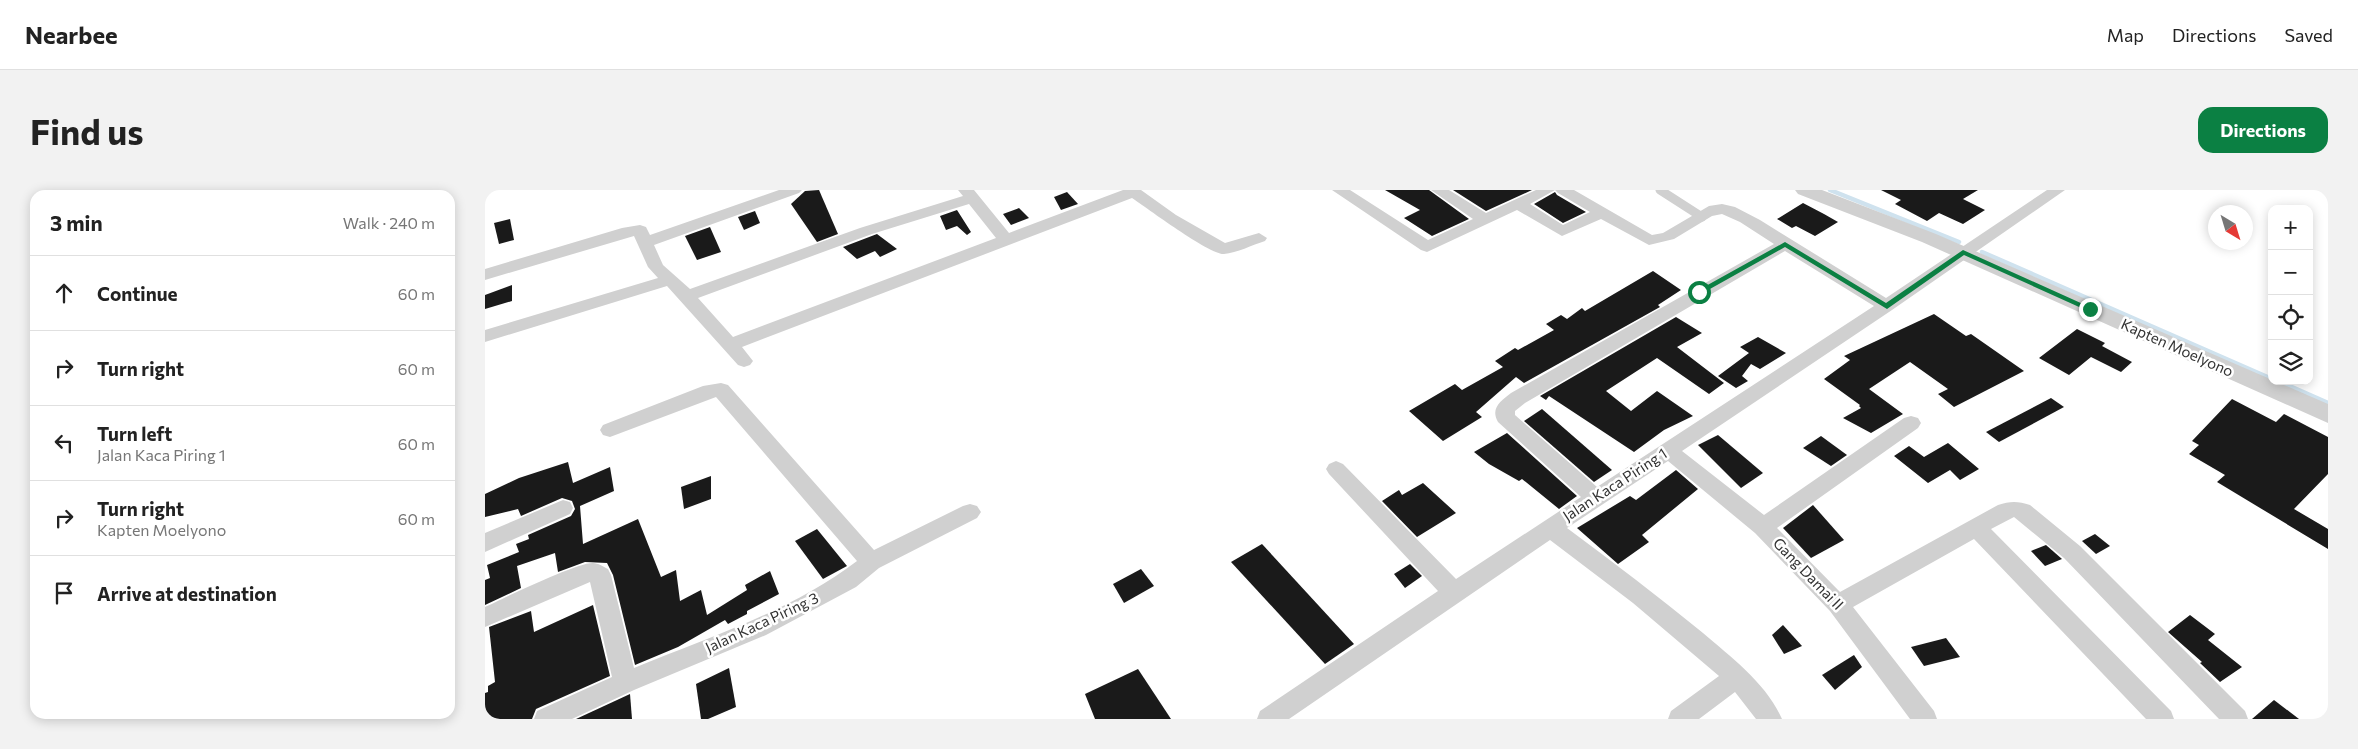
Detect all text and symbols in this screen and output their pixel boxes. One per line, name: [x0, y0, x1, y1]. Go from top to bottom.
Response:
text: Nearbee: [25, 20, 118, 49]
text: Map: [2107, 24, 2144, 46]
text: Directions: [2172, 24, 2256, 46]
text: Saved: [2284, 24, 2333, 46]
button: Directions: [2198, 107, 2328, 153]
text: Find us: [30, 109, 144, 152]
north arrow: [2208, 205, 2253, 250]
map controls: [2268, 205, 2313, 385]
button: +: [2268, 205, 2313, 250]
text: 3 min: [50, 210, 103, 235]
text: Walk · 240 m: [343, 213, 435, 232]
button: −: [2268, 250, 2313, 295]
icon: ahead: [50, 279, 78, 307]
route start: [1688, 281, 1711, 304]
text: Continue: [97, 282, 177, 305]
text: 60 m: [398, 284, 435, 303]
button: locate: [2268, 295, 2313, 340]
route end: [2079, 298, 2102, 321]
street label: Kapten Moelyono: [2118, 314, 2236, 380]
button: layers: [2268, 340, 2313, 385]
icon: right: [50, 354, 78, 382]
text: Turn right: [97, 357, 184, 380]
text: 60 m: [398, 359, 435, 378]
text: Turn left: [97, 422, 172, 445]
icon: left: [50, 429, 78, 457]
text: 60 m: [398, 434, 435, 453]
street label: Jalan Kaca Piring 1: [1559, 444, 1670, 525]
text: Jalan Kaca Piring 1: [97, 445, 226, 464]
text: Turn right: [97, 497, 184, 520]
icon: right: [50, 504, 78, 532]
text: 60 m: [398, 509, 435, 528]
text: Kapten Moelyono: [97, 520, 226, 539]
street label: Gang Damai II: [1770, 533, 1848, 613]
icon: arrive: [50, 579, 78, 607]
text: Arrive at destination: [97, 582, 277, 605]
street label: Jalan Kaca Piring 3: [702, 588, 821, 656]

